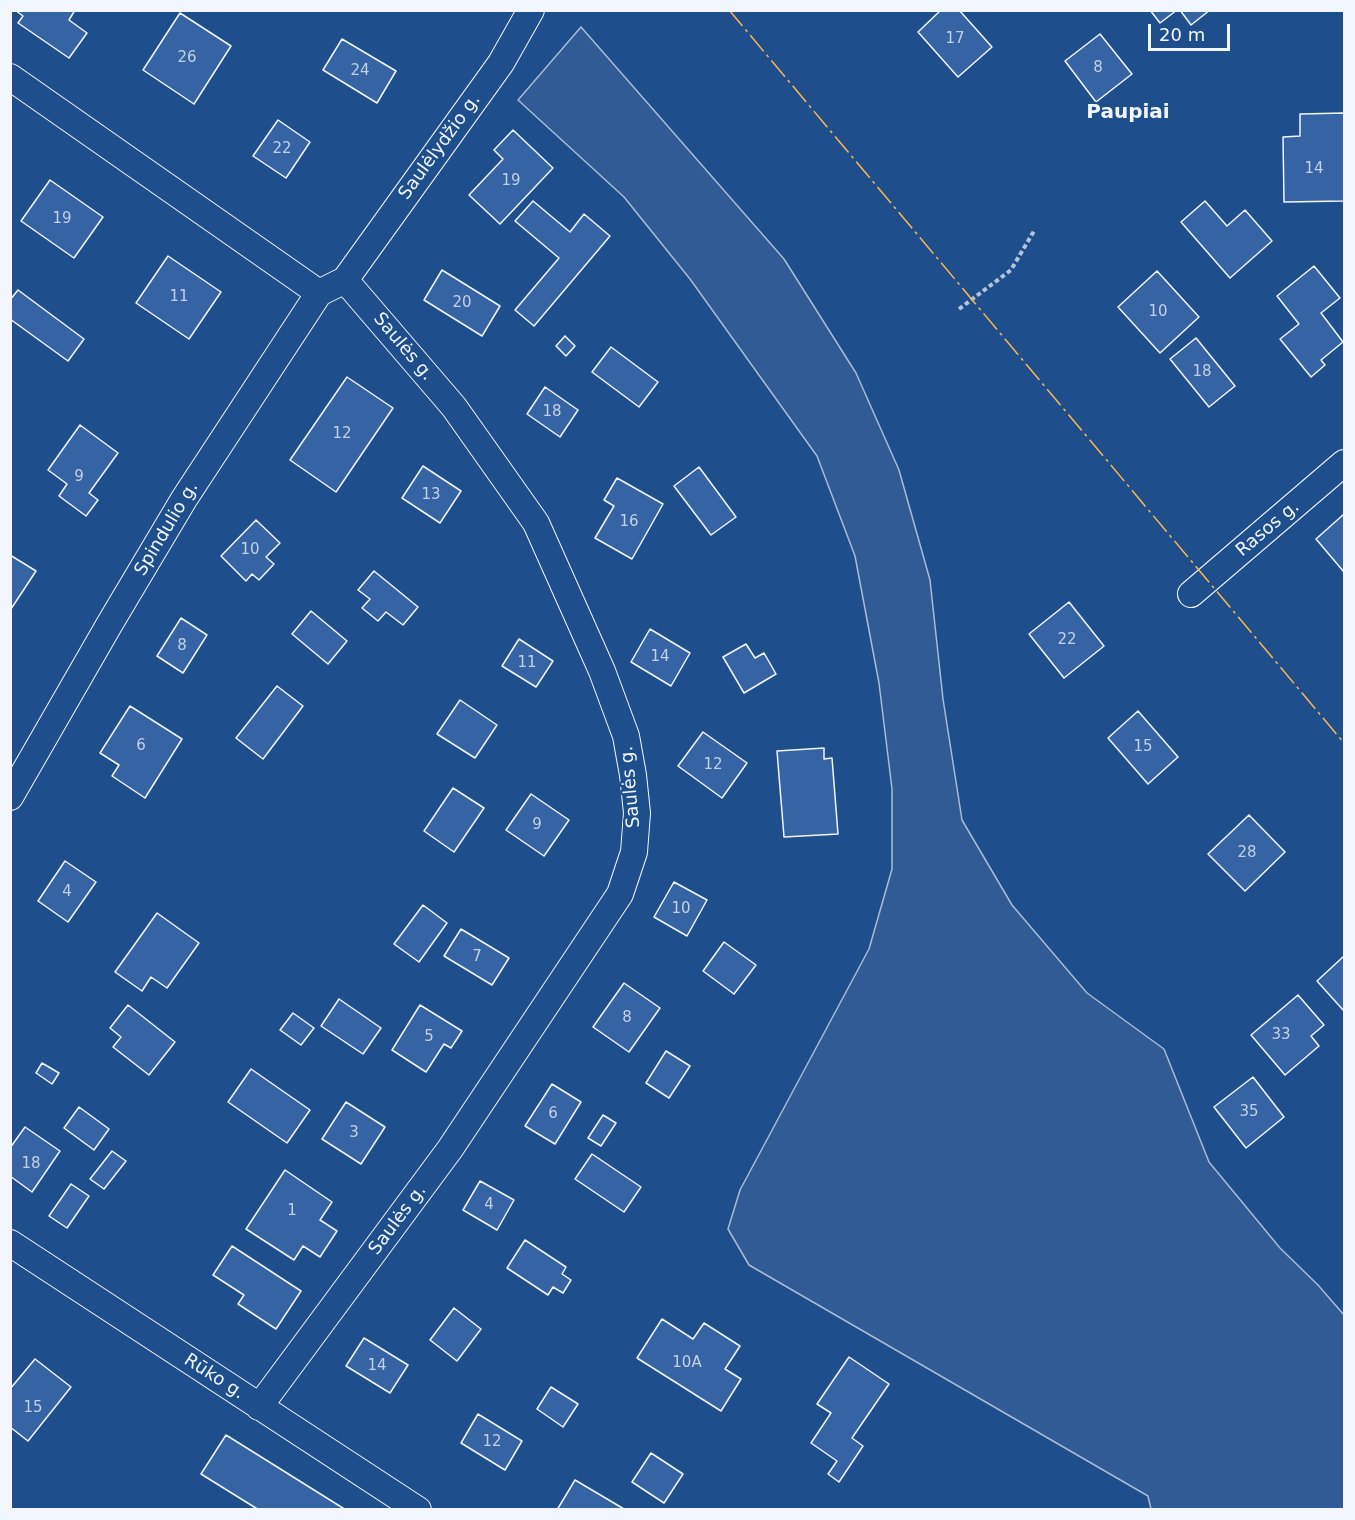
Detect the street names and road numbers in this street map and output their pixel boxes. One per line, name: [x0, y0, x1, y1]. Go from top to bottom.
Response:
street label: Saulėlydžio g.: [394, 90, 486, 204]
street label: Saulės g.: [368, 309, 438, 385]
street label: Spindulio g.: [130, 478, 204, 580]
street label: Rasos g.: [1232, 496, 1304, 562]
street label: Saulės g.: [617, 745, 645, 829]
street label: Saulės g.: [365, 1181, 431, 1259]
street label: Rūko g.: [180, 1350, 248, 1404]

